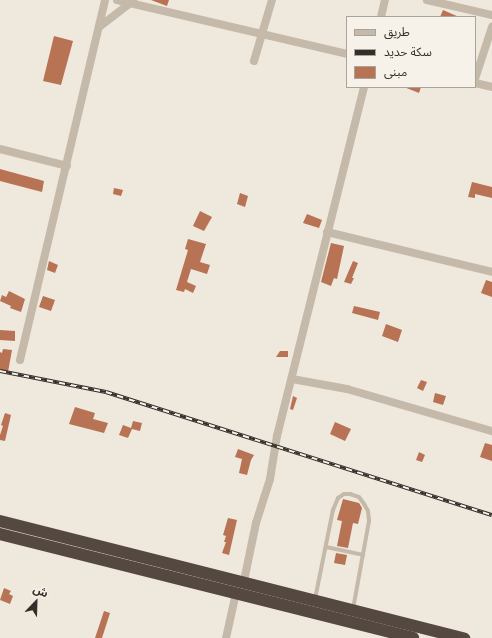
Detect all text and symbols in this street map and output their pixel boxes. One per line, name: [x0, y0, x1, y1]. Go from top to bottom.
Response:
legend: [346, 16, 476, 88]
text: طريق: [384, 24, 410, 40]
text: سكة حديد: [384, 44, 432, 60]
text: مبنى: [384, 64, 407, 80]
north arrow: [16, 582, 56, 622]
text: ش: [31, 582, 50, 600]

